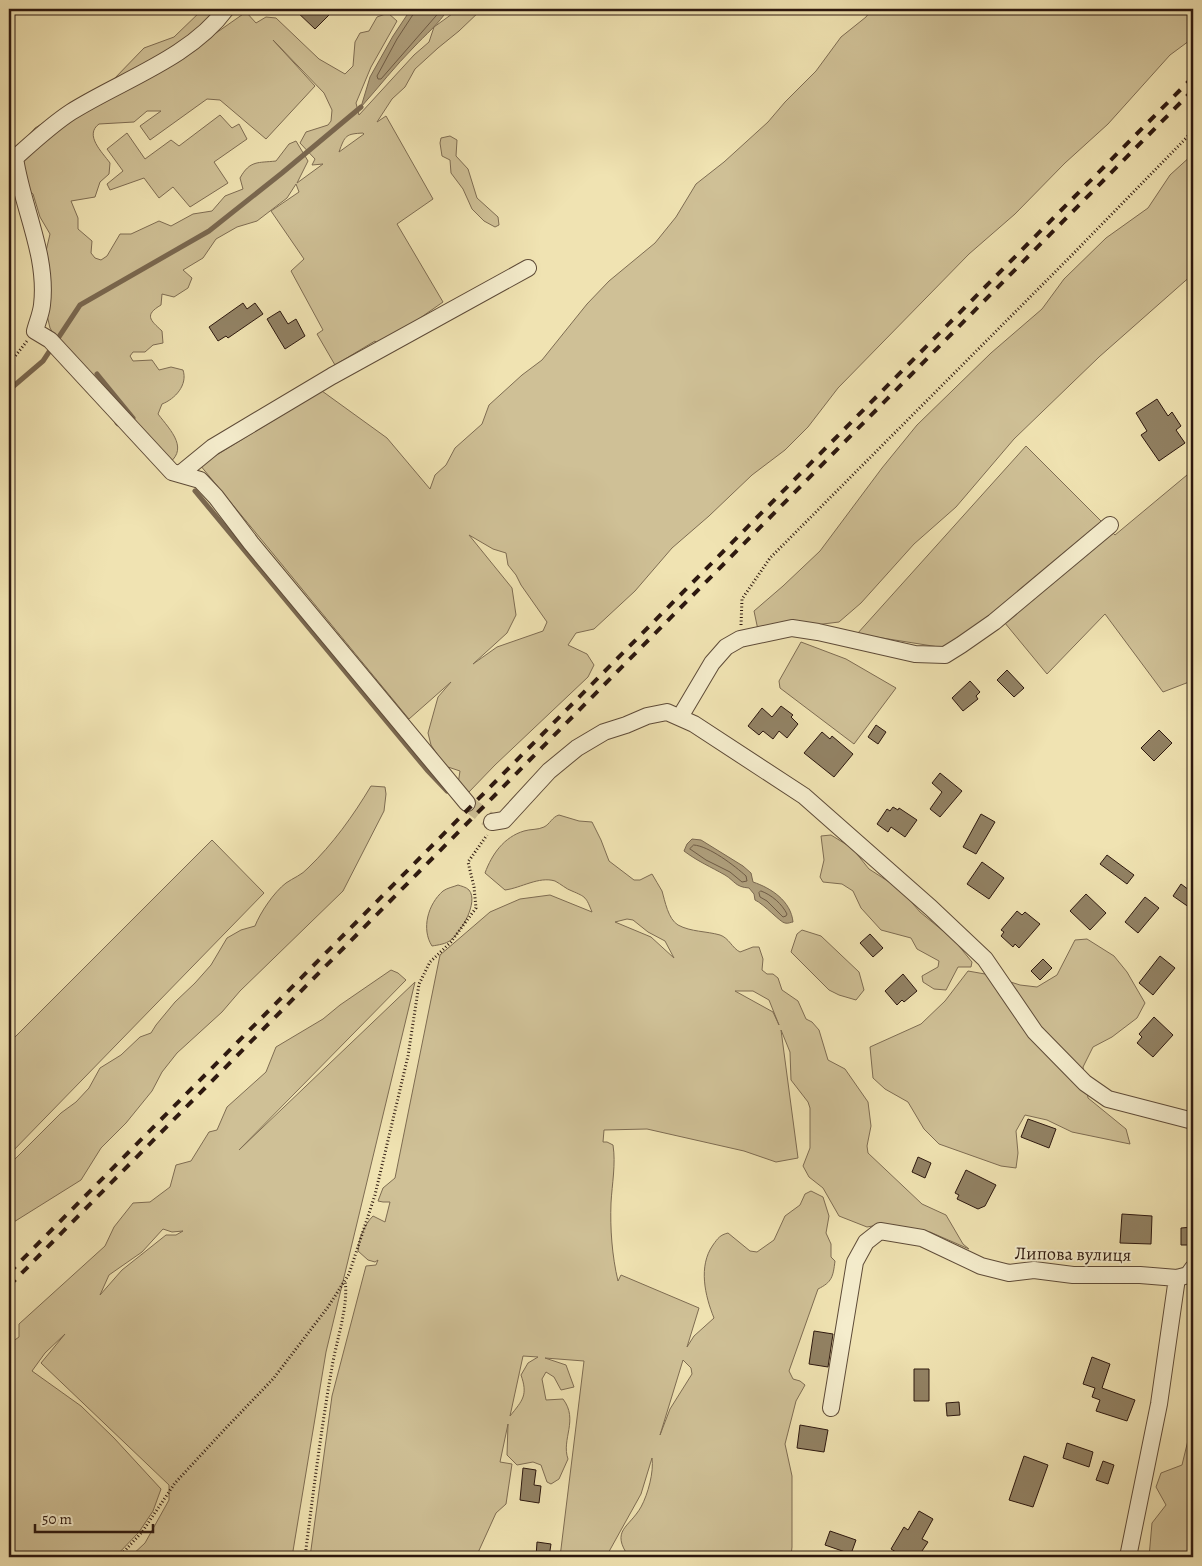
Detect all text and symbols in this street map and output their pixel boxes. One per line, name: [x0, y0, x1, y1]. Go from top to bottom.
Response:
street label: Липова вулиця: [1014, 1241, 1132, 1267]
scale bar: [35, 1501, 152, 1533]
text: 50 m: [42, 1509, 72, 1529]

